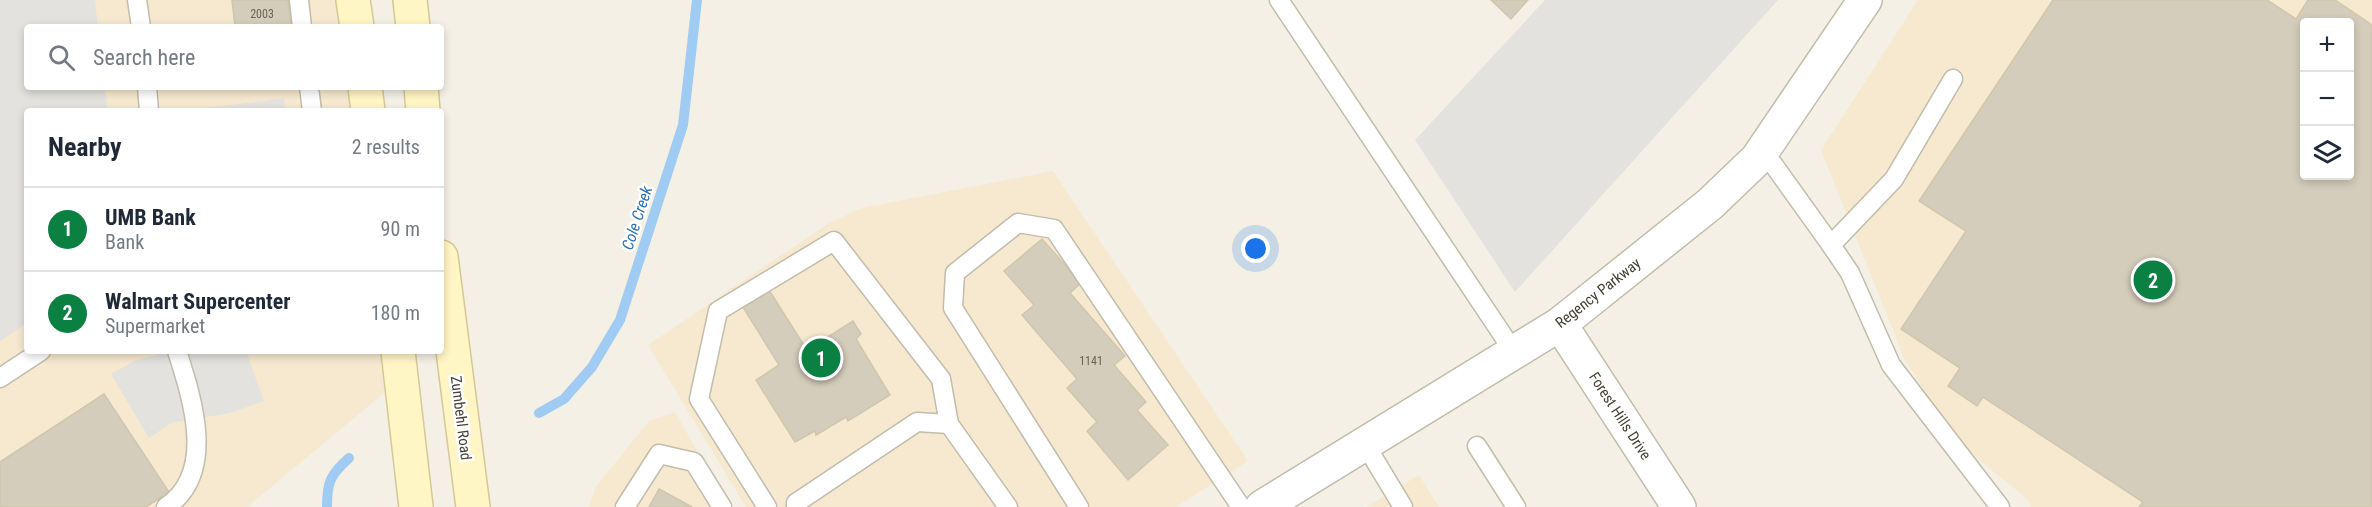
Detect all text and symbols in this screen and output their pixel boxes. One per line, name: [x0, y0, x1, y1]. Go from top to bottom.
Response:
house number: 2003: [250, 7, 274, 21]
map controls: [2300, 18, 2354, 180]
button: +: [2300, 18, 2354, 72]
search box: [24, 24, 444, 90]
icon: search: [45, 41, 78, 74]
text: Search here: [93, 45, 195, 70]
button: −: [2300, 72, 2354, 126]
button: layers: [2300, 126, 2354, 180]
text: Nearby: [48, 132, 122, 162]
text: 2 results: [352, 135, 420, 159]
water label: Cole Creek: [618, 183, 657, 252]
text: UMB Bank: [105, 205, 196, 230]
text: 1: [62, 217, 73, 241]
text: 90 m: [381, 217, 420, 241]
text: Bank: [105, 230, 144, 254]
your location: [1241, 234, 1270, 263]
street label: Regency Parkway: [1552, 254, 1644, 332]
pin: 2: [2134, 258, 2172, 302]
text: Walmart Supercenter: [105, 289, 291, 314]
text: 2: [62, 301, 73, 325]
text: 180 m: [371, 301, 420, 325]
text: Supermarket: [105, 314, 205, 338]
pin: 1: [802, 336, 840, 380]
house number: 1141: [1079, 354, 1103, 368]
street label: Forest Hills Drive: [1585, 369, 1655, 463]
street label: Zumbehl Road: [447, 375, 475, 461]

